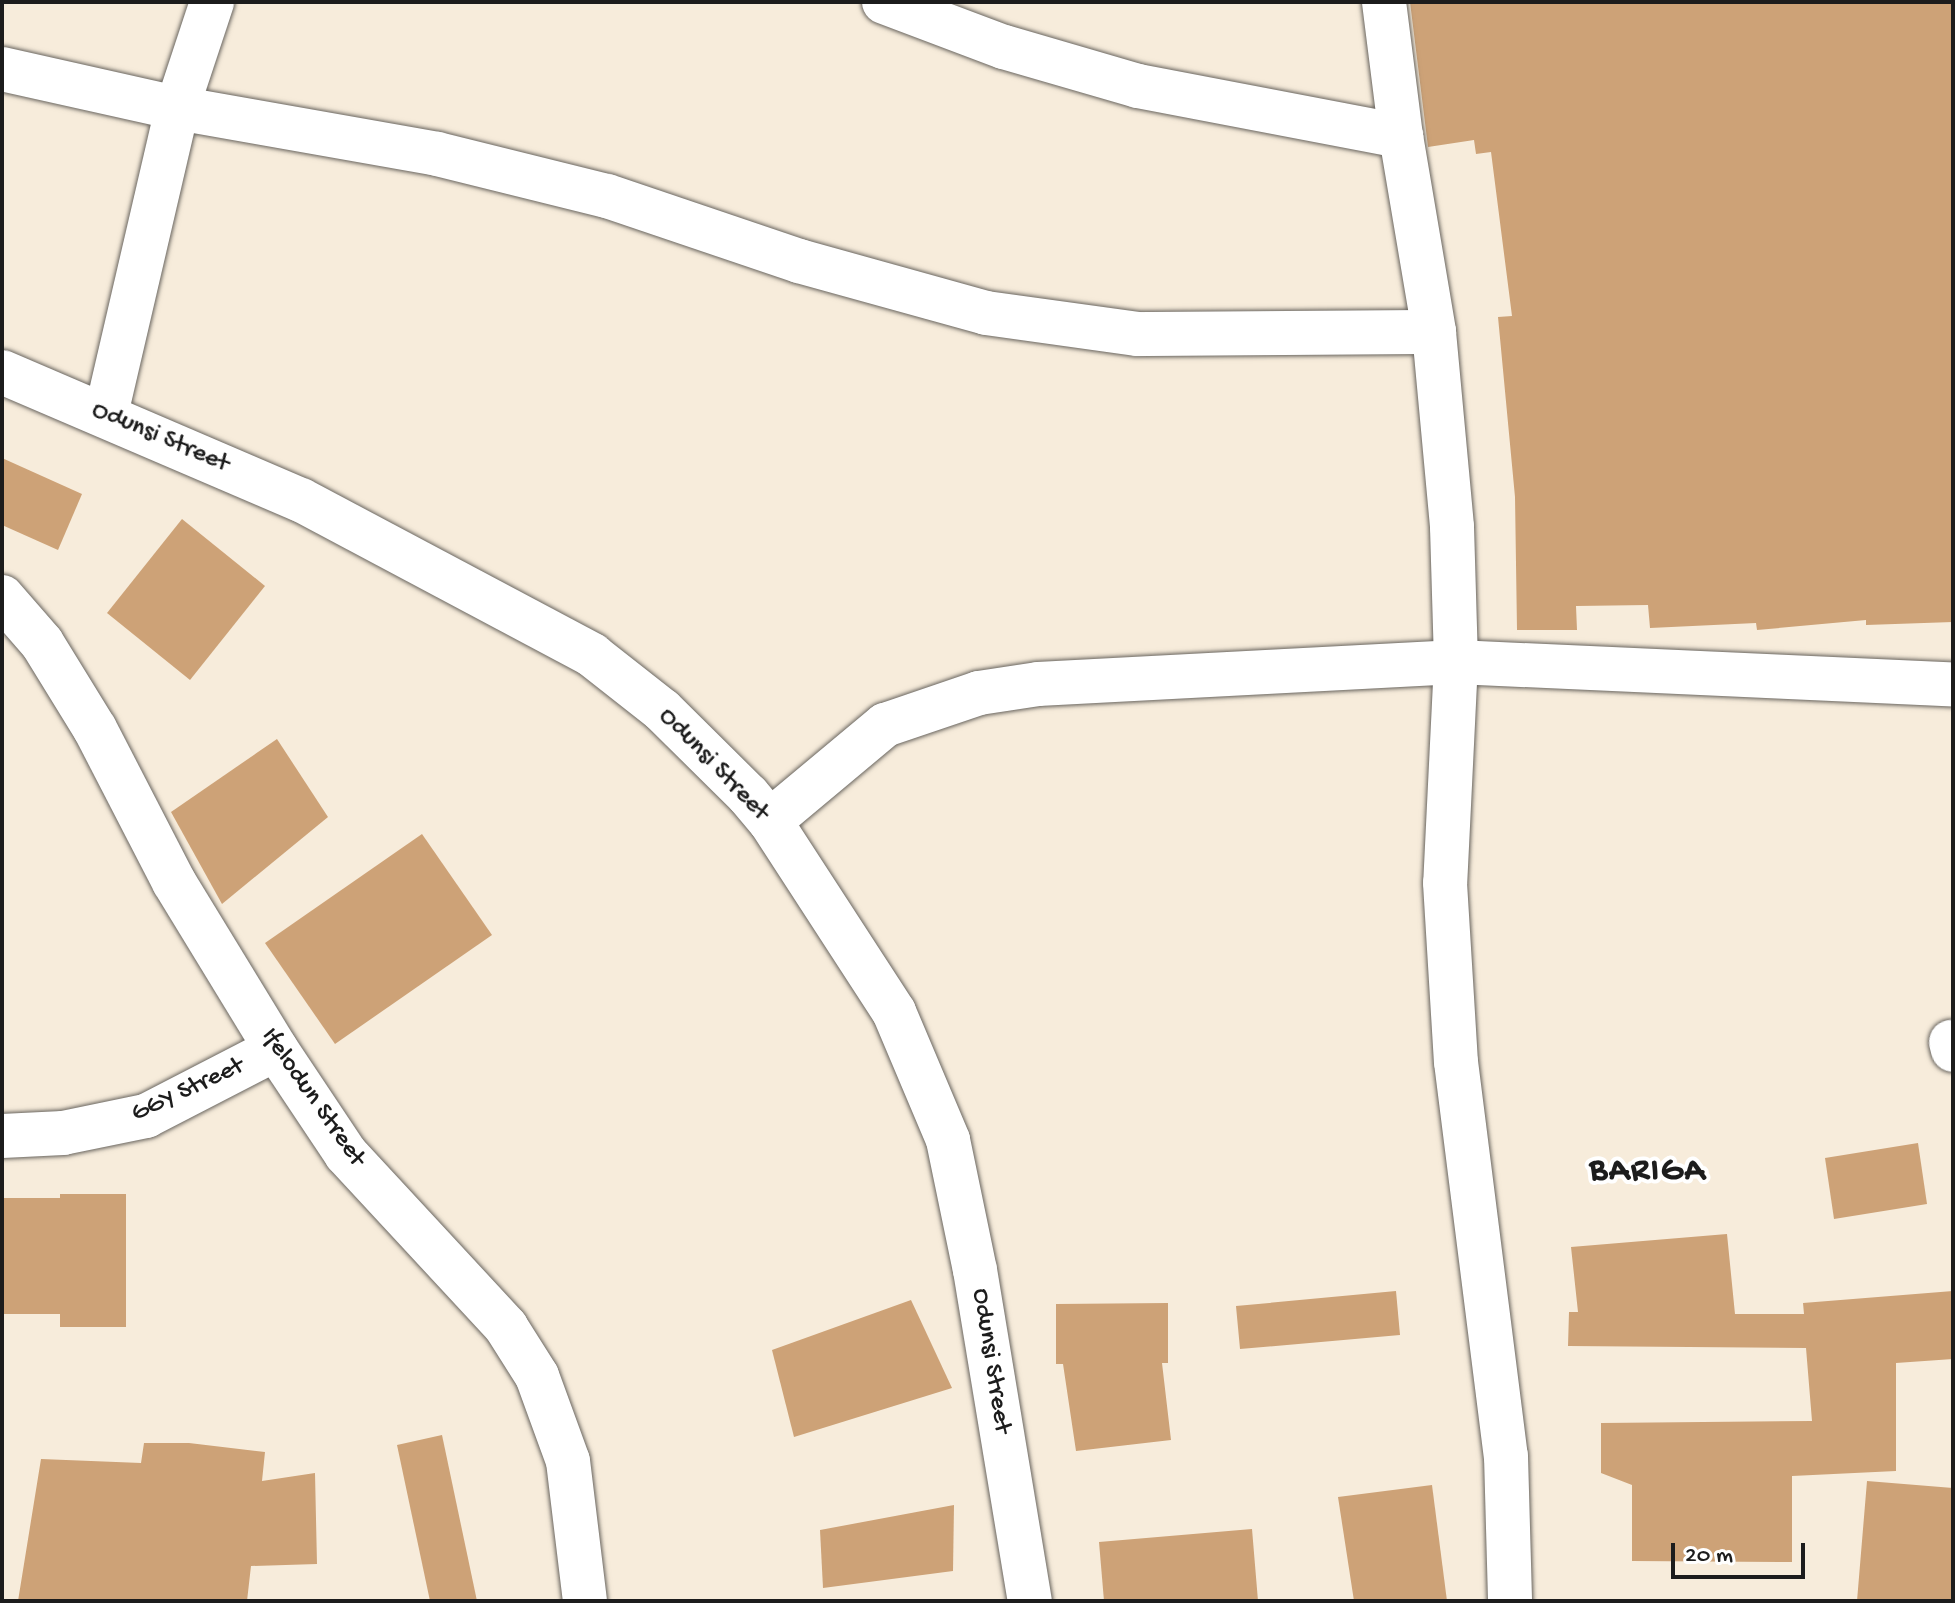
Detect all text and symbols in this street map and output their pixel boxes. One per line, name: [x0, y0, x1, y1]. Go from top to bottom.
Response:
street label: Odunsi Street: [87, 395, 233, 481]
street label: Odunsi Street: [651, 702, 775, 828]
street label: Ifelodun Street: [253, 1023, 371, 1173]
street label: GGY Street: [127, 1051, 249, 1131]
district label: BARIGA: [1590, 1153, 1706, 1193]
street label: Odunsi Street: [963, 1286, 1017, 1436]
scale bar: [1675, 1527, 1809, 1577]
text: 20 m: [1685, 1542, 1733, 1571]

